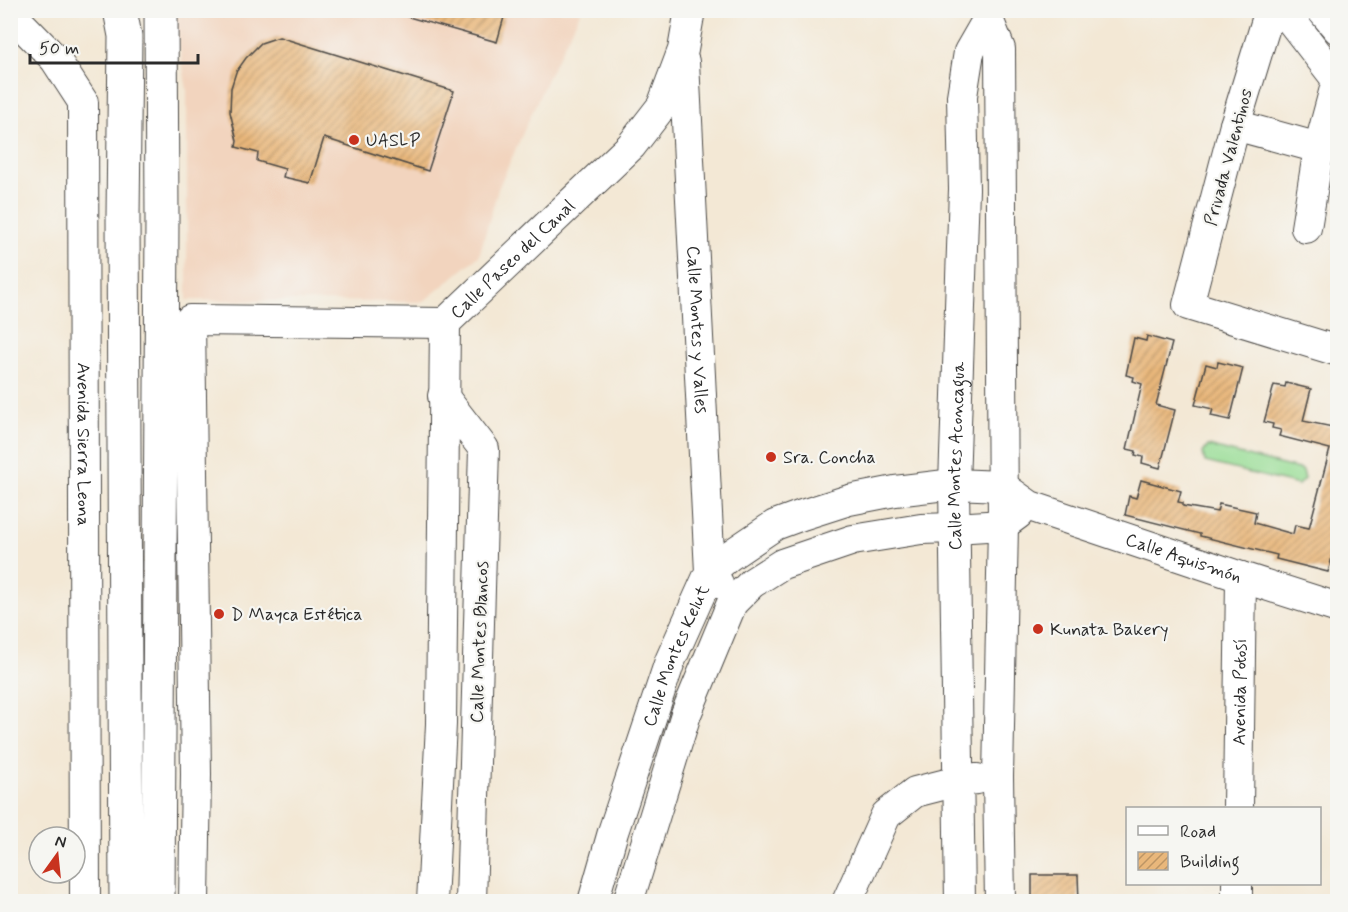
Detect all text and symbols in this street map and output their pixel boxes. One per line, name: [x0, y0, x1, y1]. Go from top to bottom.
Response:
scale bar: [30, 27, 198, 65]
text: 50 m: [39, 37, 79, 61]
street label: Privada Valentinos: [1199, 86, 1259, 228]
place label: UASLP: [366, 129, 420, 153]
marker: UASLP: [347, 133, 361, 147]
street label: Calle Paseo del Canal: [446, 195, 580, 325]
street label: Calle Montes y Valles: [680, 245, 713, 414]
street label: Calle Montes Aconcagua: [943, 361, 973, 551]
street label: Avenida Sierra Leona: [71, 363, 95, 526]
place label: Sra. Concha: [783, 446, 876, 470]
marker: Sra. Concha: [764, 450, 778, 464]
street label: Calle Aquismón: [1122, 528, 1245, 589]
street label: Calle Montes Blancos: [465, 561, 495, 723]
street label: Calle Montes Kelut: [638, 581, 716, 730]
place label: D Mayca Estética: [231, 603, 362, 627]
marker: D Mayca Estética: [212, 607, 226, 621]
place label: Kunata Bakery: [1050, 618, 1169, 642]
marker: Kunata Bakery: [1031, 622, 1045, 636]
street label: Avenida Potosí: [1228, 638, 1253, 746]
legend: [1126, 807, 1321, 885]
text: Road: [1180, 820, 1216, 844]
north arrow: [27, 825, 87, 885]
text: N: [53, 830, 68, 853]
text: Building: [1180, 850, 1240, 876]

